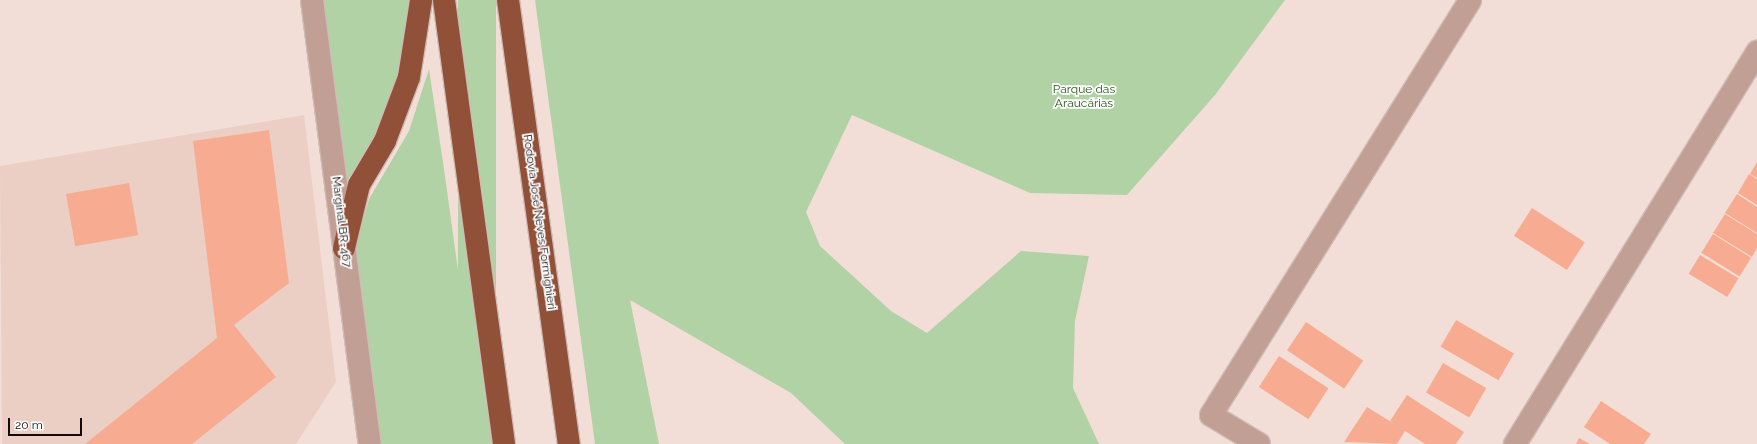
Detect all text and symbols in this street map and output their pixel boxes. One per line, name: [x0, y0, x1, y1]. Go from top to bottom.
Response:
park label: Parque das Araucárias: [1053, 83, 1115, 111]
street label: Rodovia José Neves Formighieri: [520, 133, 558, 311]
street label: Marginal BR-467: [328, 175, 354, 269]
scale bar: [10, 410, 84, 436]
text: 20 m: [15, 418, 43, 432]

